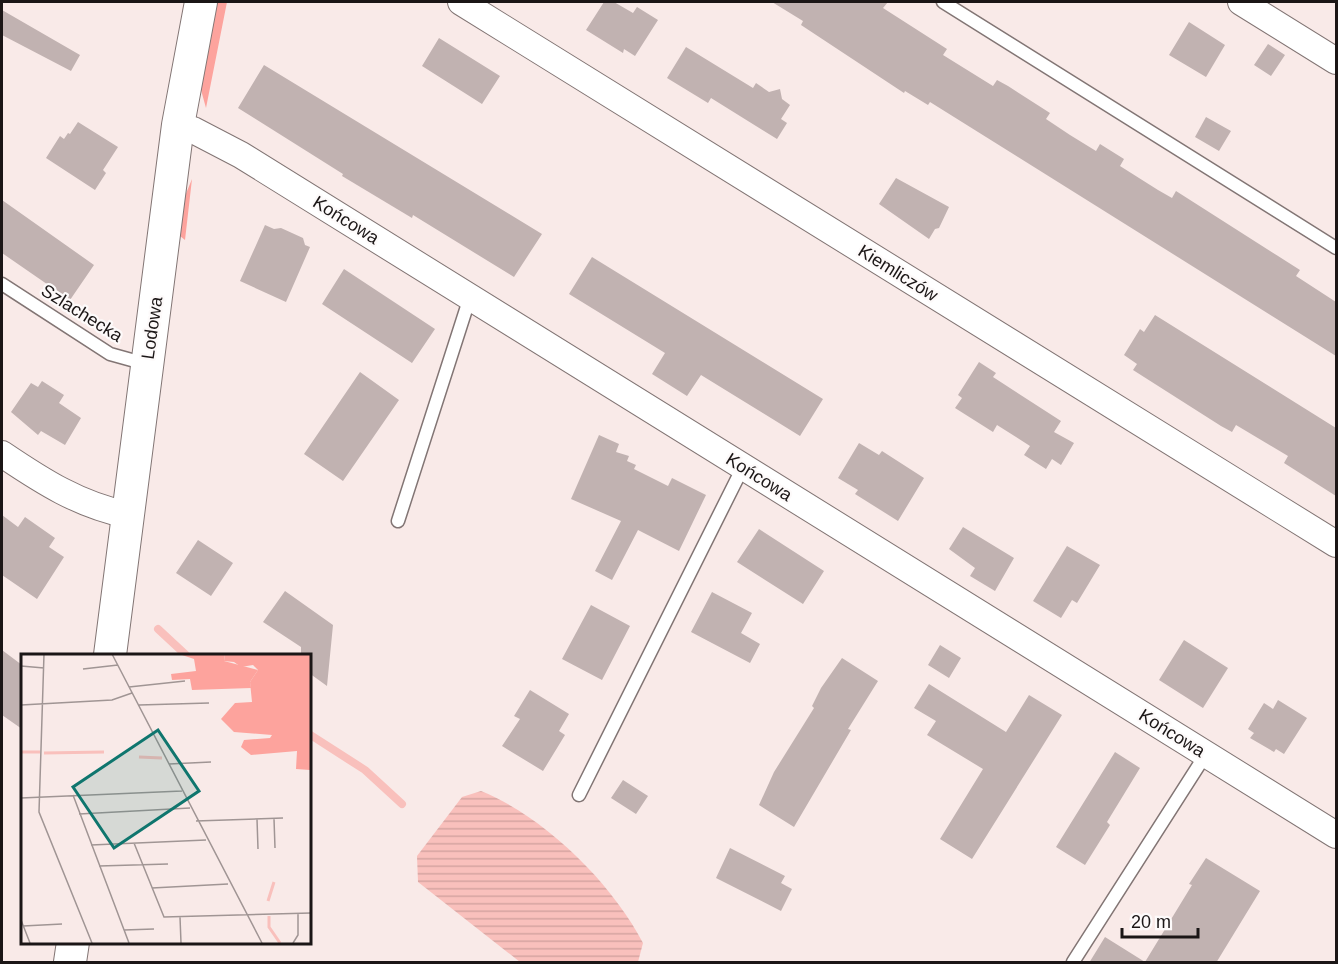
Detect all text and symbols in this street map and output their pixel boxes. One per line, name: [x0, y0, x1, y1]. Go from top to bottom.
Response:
street label: Końcowa: [309, 192, 384, 249]
street label: Kiemliczów: [855, 241, 942, 306]
street label: Szlachecka: [38, 280, 127, 346]
street label: Lodowa: [138, 294, 166, 361]
street label: Końcowa: [722, 449, 797, 506]
inset map: [21, 654, 310, 943]
street label: Końcowa: [1135, 705, 1210, 762]
scale bar: [1122, 901, 1198, 939]
text: 20 m: [1131, 912, 1171, 932]

